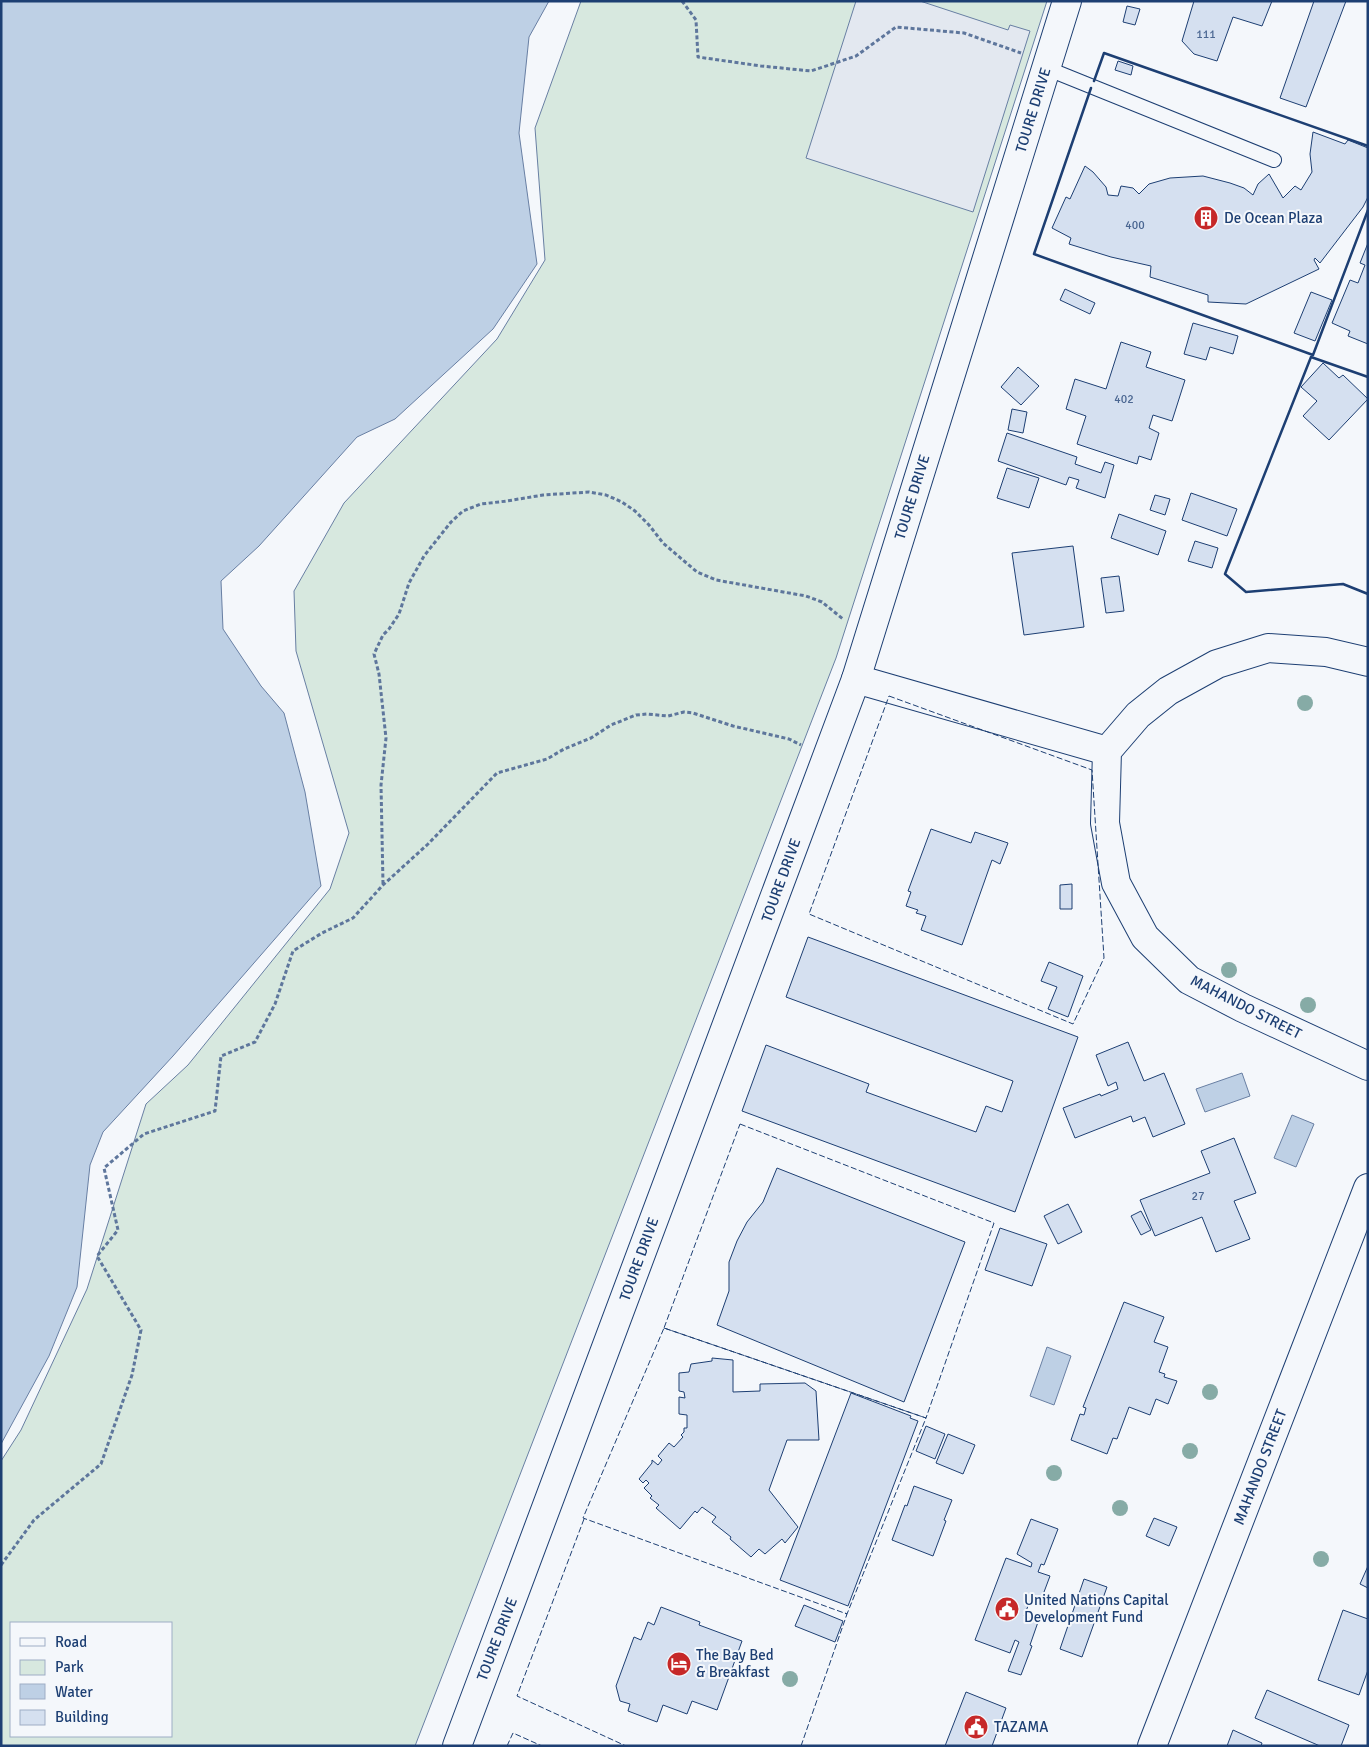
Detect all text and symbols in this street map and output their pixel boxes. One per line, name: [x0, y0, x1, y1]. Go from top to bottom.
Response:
house number: 111: [1196, 27, 1216, 42]
street label: TOURE DRIVE: [1012, 65, 1054, 155]
building icon: De Ocean Plaza: [1193, 205, 1219, 231]
place label: De Ocean Plaza: [1224, 209, 1323, 227]
house number: 400: [1125, 218, 1145, 233]
house number: 402: [1114, 392, 1134, 407]
street label: TOURE DRIVE: [891, 452, 933, 542]
street label: TOURE DRIVE: [758, 836, 804, 924]
street label: MAHANDO STREET: [1187, 971, 1305, 1043]
house number: 27: [1192, 1189, 1204, 1204]
street label: TOURE DRIVE: [616, 1215, 662, 1303]
street label: MAHANDO STREET: [1230, 1406, 1291, 1527]
place label: United Nations Capital Development Fund: [1024, 1591, 1169, 1626]
street label: TOURE DRIVE: [473, 1595, 521, 1683]
public building icon: United Nations Capital Development Fund: [994, 1596, 1020, 1622]
legend: [10, 1622, 172, 1737]
text: Road: [55, 1633, 87, 1651]
place label: The Bay Bed & Breakfast: [696, 1646, 774, 1681]
hotel icon: The Bay Bed & Breakfast: [666, 1651, 692, 1677]
text: Park: [55, 1658, 84, 1676]
text: Water: [55, 1683, 93, 1701]
text: Building: [55, 1708, 109, 1726]
public building icon: TAZAMA: [963, 1714, 989, 1740]
place label: TAZAMA: [994, 1718, 1049, 1736]

